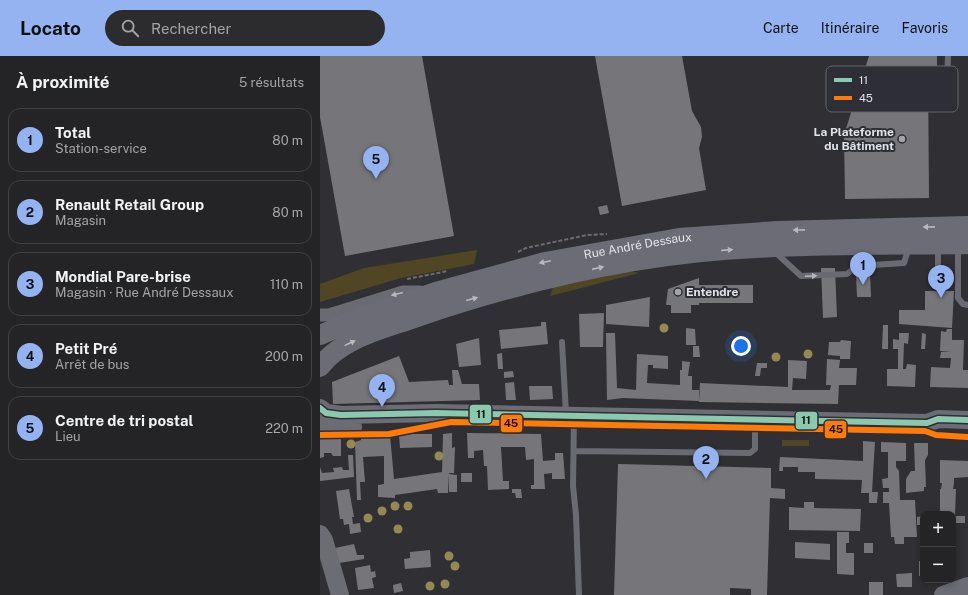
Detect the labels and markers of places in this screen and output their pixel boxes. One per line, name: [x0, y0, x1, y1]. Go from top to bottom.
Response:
place label: La Plateforme du Bâtiment: [814, 125, 894, 153]
marker: La Plateforme du Bâtiment: [897, 134, 907, 144]
pin: 5: [363, 146, 389, 179]
pin: 1: [850, 252, 876, 285]
pin: 3: [928, 265, 954, 298]
place label: Entendre: [686, 285, 739, 299]
marker: Entendre: [673, 287, 683, 297]
pin: 4: [369, 374, 395, 407]
pin: 2: [693, 446, 719, 479]

